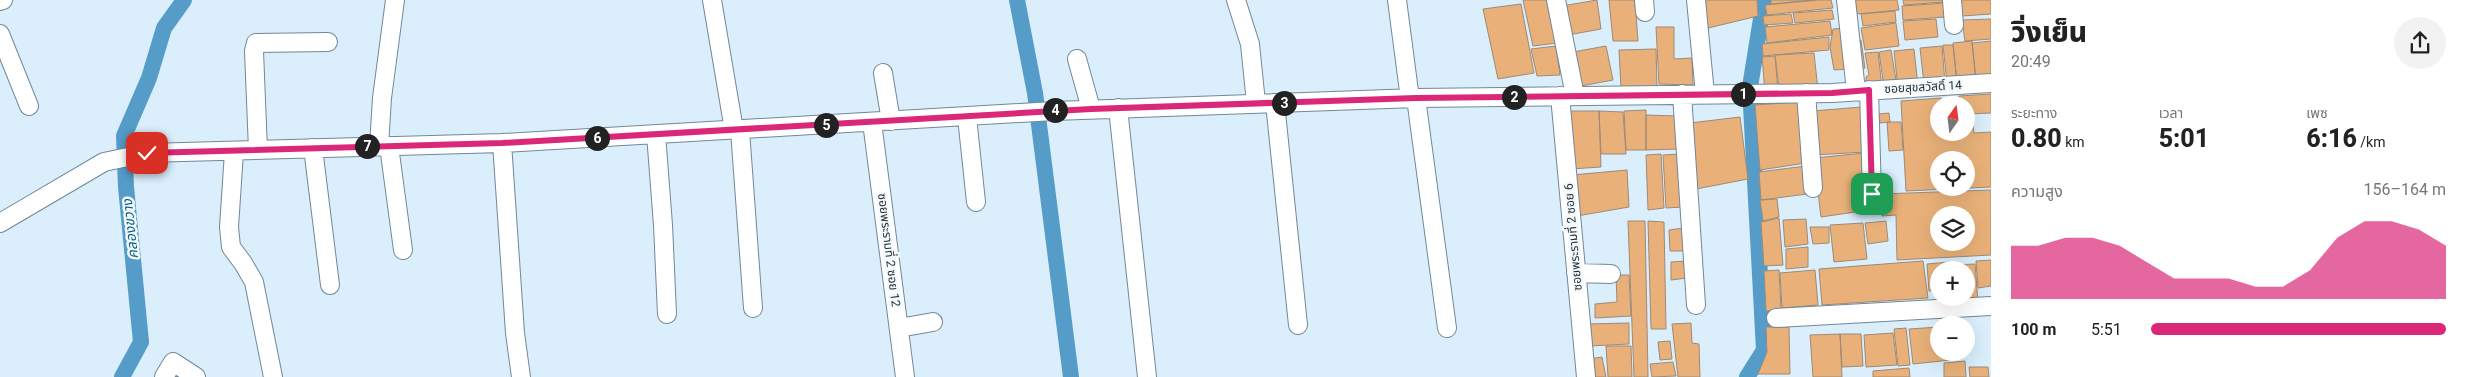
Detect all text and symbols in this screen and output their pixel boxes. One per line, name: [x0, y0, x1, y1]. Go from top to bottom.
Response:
text: วิ่งเย็น: [2011, 16, 2087, 49]
button: share: [2394, 17, 2446, 69]
text: 20:49: [2011, 52, 2051, 71]
street label: ซอยสุขสวัสดิ์ 14: [1884, 78, 1962, 96]
pin: 1: [1730, 82, 1756, 106]
pin: 2: [1502, 84, 1526, 110]
text: 1: [1739, 86, 1748, 102]
text: 2: [1510, 89, 1519, 105]
pin: 3: [1272, 90, 1296, 116]
text: 3: [1280, 95, 1289, 111]
north arrow: [1930, 96, 1975, 141]
map controls: [1930, 96, 1975, 361]
pin: 4: [1042, 98, 1068, 122]
text: 4: [1051, 102, 1060, 118]
text: ระยะทาง: [2011, 105, 2057, 121]
text: เวลา: [2159, 105, 2183, 121]
text: เพซ: [2306, 105, 2328, 121]
pin: 5: [814, 112, 838, 138]
text: 5: [822, 117, 831, 133]
text: 0.80: [2011, 124, 2062, 153]
text: 5:01: [2159, 124, 2209, 153]
text: 6:16: [2306, 124, 2357, 153]
pin: 6: [584, 126, 610, 150]
text: 6: [593, 130, 602, 146]
pin: [126, 132, 168, 174]
pin: 7: [354, 134, 380, 158]
text: km: [2062, 134, 2085, 150]
text: /km: [2357, 134, 2385, 150]
text: 7: [363, 138, 372, 154]
icon: check: [133, 139, 161, 167]
button: locate: [1930, 151, 1975, 196]
pin: [1851, 173, 1893, 215]
icon: arrive: [1858, 180, 1886, 208]
text: 156–164 m: [2364, 180, 2446, 199]
text: ความสูง: [2011, 182, 2063, 201]
street label: ซอยพระรามที่ 2 ซอย 6: [1559, 183, 1585, 291]
street label: ซอยพระรามที่ 2 ซอย 12: [875, 192, 905, 308]
water label: คลองขวาง: [119, 197, 141, 260]
button: layers: [1930, 206, 1975, 251]
button: +: [1930, 261, 1975, 306]
button: −: [1930, 316, 1975, 361]
text: 100 m: [2011, 320, 2056, 339]
text: 5:51: [2091, 320, 2122, 339]

